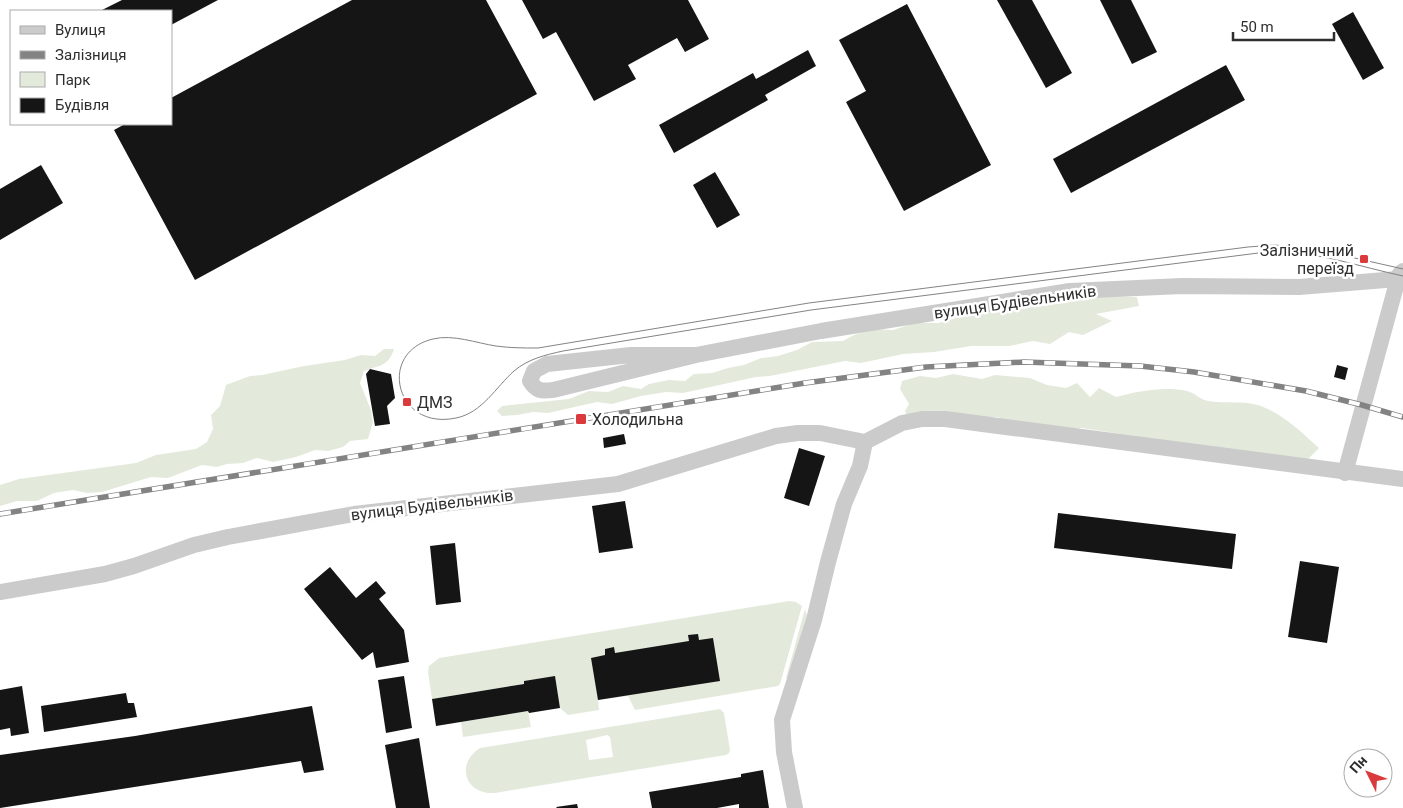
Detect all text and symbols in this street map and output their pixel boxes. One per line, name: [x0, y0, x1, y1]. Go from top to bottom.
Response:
legend: [10, 10, 172, 125]
scale bar: [1233, 10, 1334, 42]
text: 50 m: [1240, 18, 1274, 36]
text: Вулиця: [55, 21, 106, 39]
text: Залізниця: [55, 46, 127, 64]
text: Парк: [55, 71, 90, 89]
text: Будівля: [55, 96, 109, 114]
place label: Залізничний переїзд: [1260, 241, 1354, 278]
marker: Залізничний переїзд: [1358, 253, 1370, 265]
street label: вулиця Будівельників: [933, 281, 1097, 323]
place label: ДМЗ: [417, 393, 453, 412]
marker: ДМЗ: [401, 396, 413, 408]
place label: Холодильна: [592, 410, 683, 429]
marker: Холодильна: [574, 412, 588, 426]
street label: вулиця Будівельників: [350, 486, 514, 524]
north arrow: [1343, 748, 1393, 798]
text: Пн: [1346, 752, 1370, 776]

